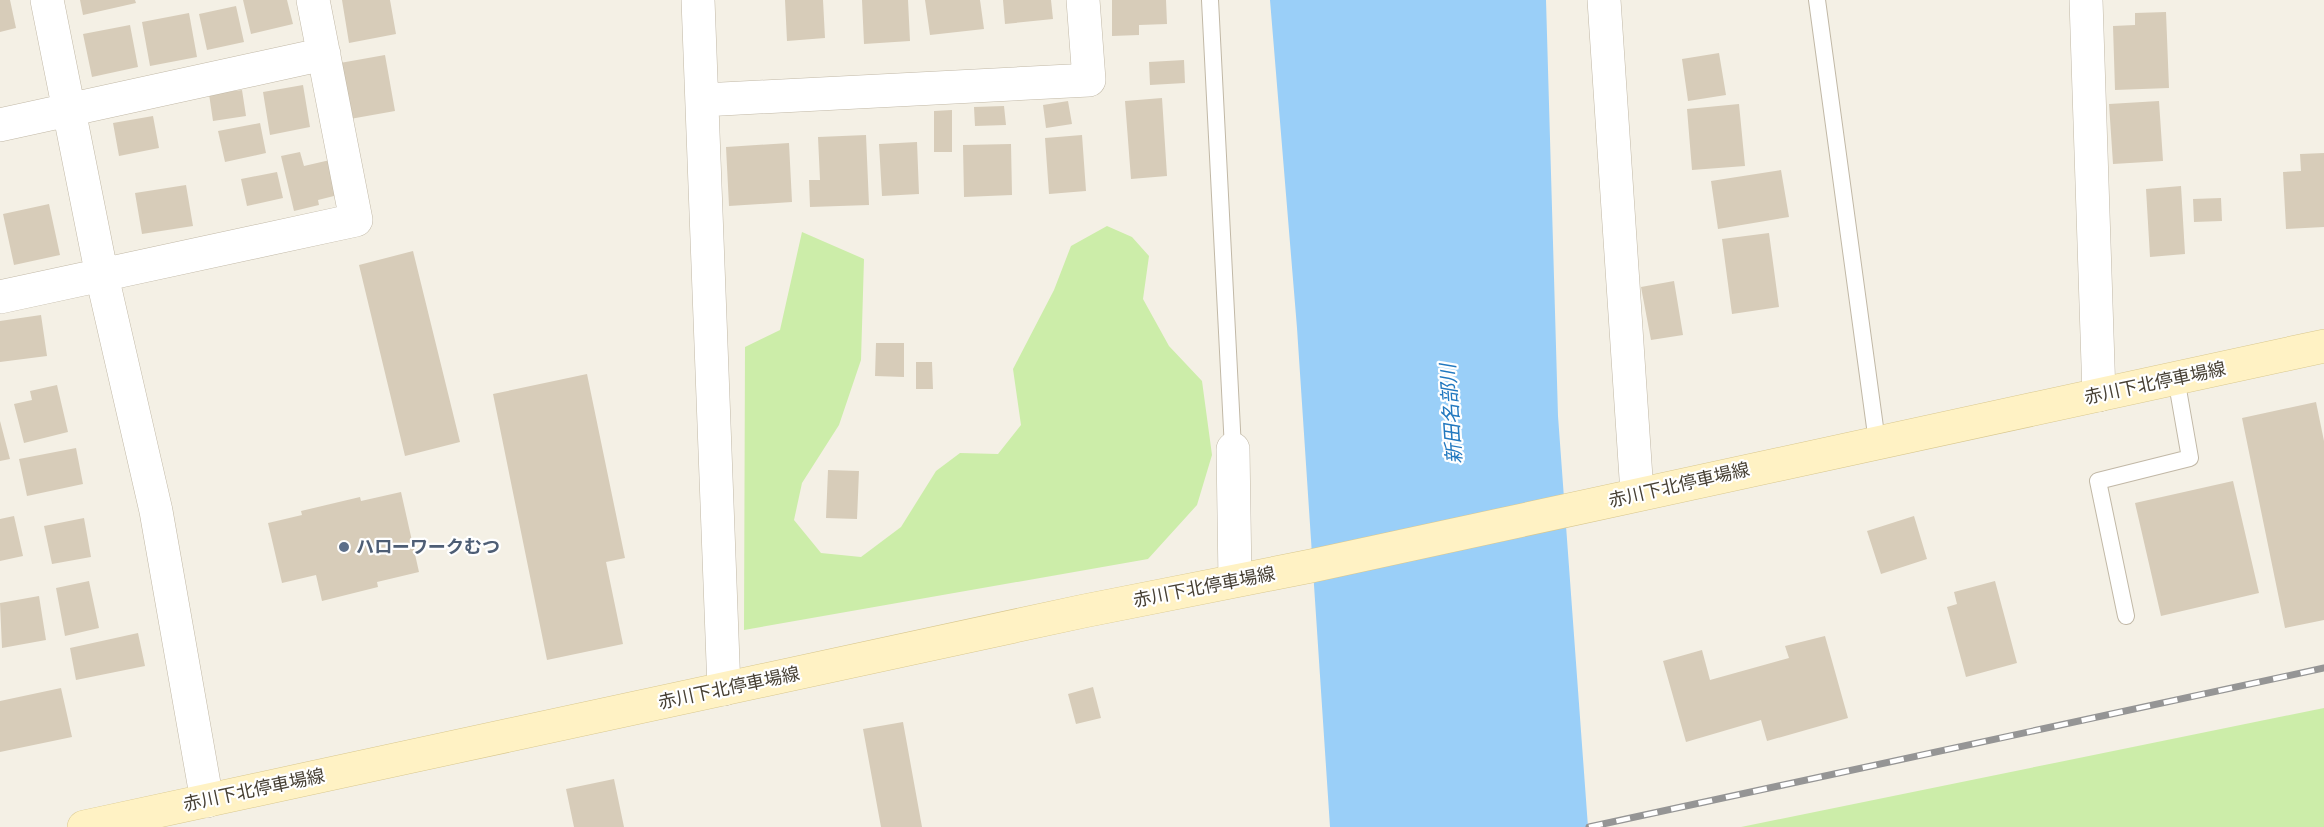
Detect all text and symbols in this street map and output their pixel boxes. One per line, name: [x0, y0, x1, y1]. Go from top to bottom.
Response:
street label: 赤川下北停車場線: [2082, 357, 2228, 408]
water label: 新田名部川: [1435, 361, 1466, 465]
street label: 赤川下北停車場線: [1606, 458, 1751, 511]
place label: ハローワークむつ: [356, 536, 500, 557]
marker: ハローワークむつ: [337, 540, 351, 554]
street label: 赤川下北停車場線: [1131, 562, 1277, 611]
street label: 赤川下北停車場線: [656, 662, 802, 713]
street label: 赤川下北停車場線: [181, 764, 327, 815]

